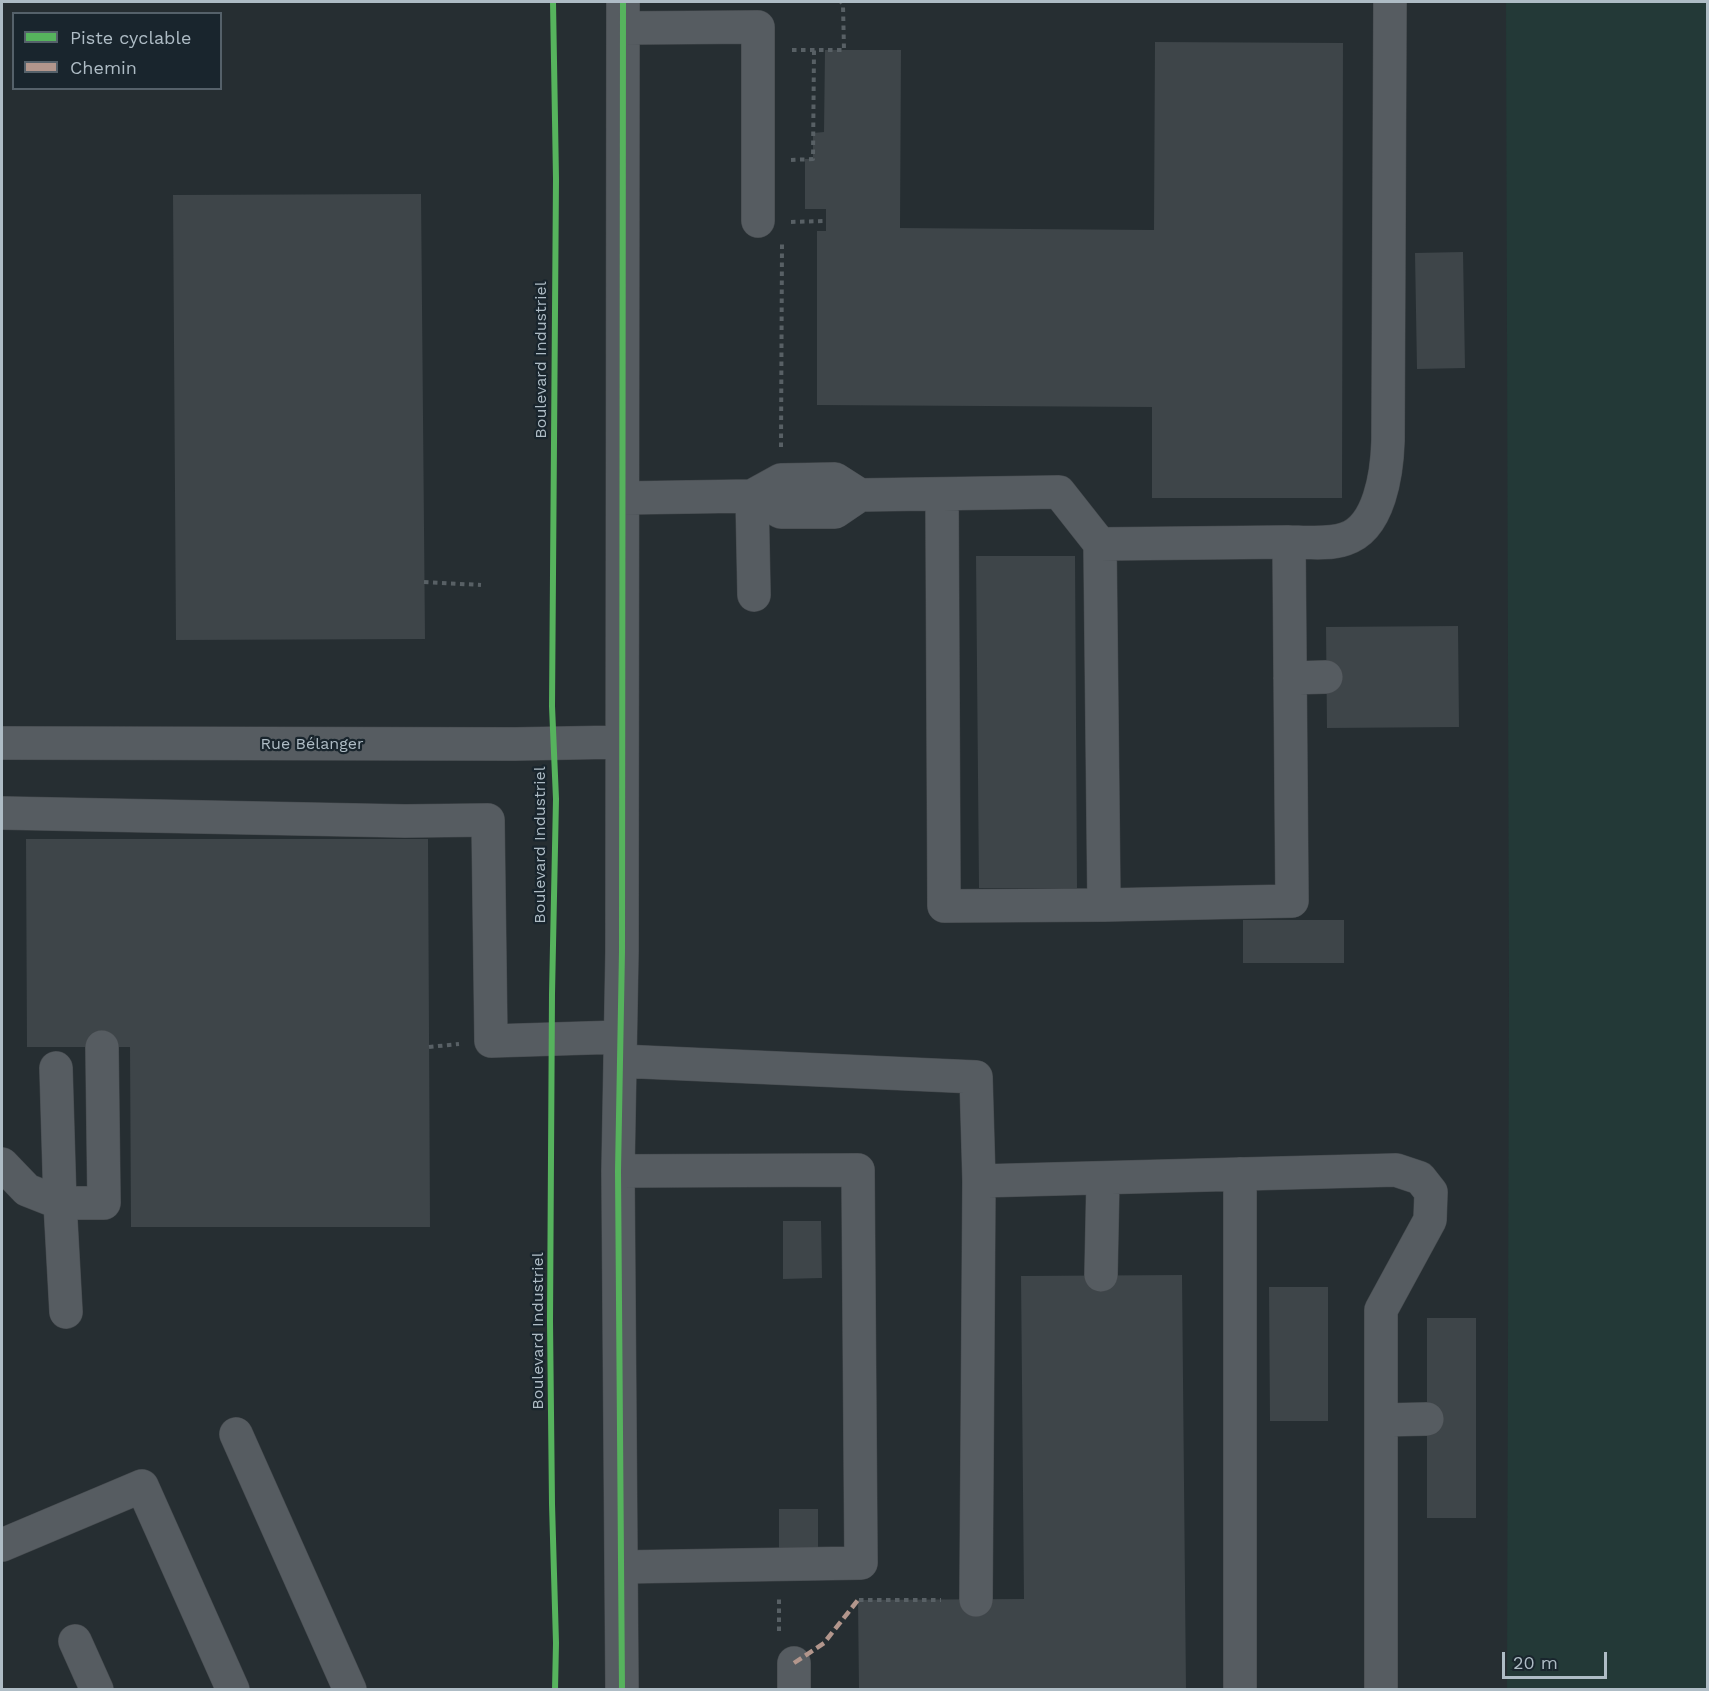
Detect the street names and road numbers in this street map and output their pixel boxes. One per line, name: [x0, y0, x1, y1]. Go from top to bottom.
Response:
street label: Boulevard Industriel: [531, 281, 551, 439]
street label: Rue Bélanger: [261, 734, 363, 754]
street label: Boulevard Industriel: [530, 766, 550, 924]
street label: Boulevard Industriel: [528, 1252, 548, 1410]

